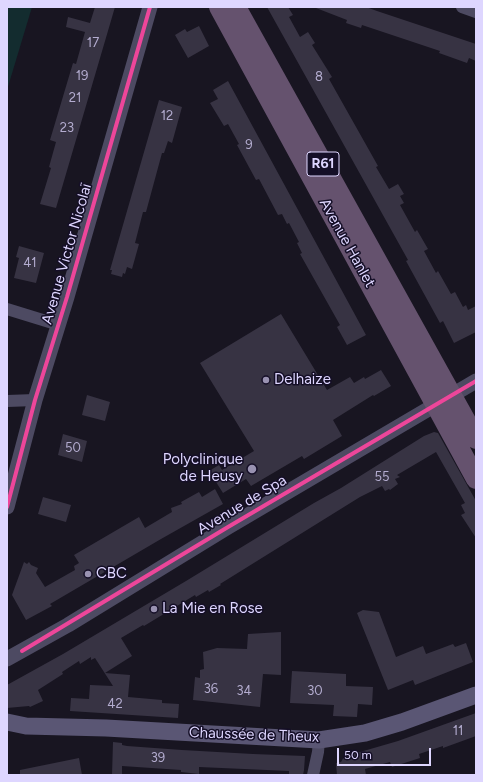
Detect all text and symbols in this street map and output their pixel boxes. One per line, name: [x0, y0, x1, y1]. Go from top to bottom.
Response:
house number: 17: [87, 35, 99, 51]
house number: 19: [76, 68, 88, 84]
house number: 8: [315, 69, 323, 85]
house number: 21: [69, 90, 81, 106]
house number: 12: [161, 108, 173, 124]
house number: 23: [60, 120, 74, 136]
house number: 9: [245, 137, 253, 153]
road number: R61: [307, 152, 339, 176]
street label: Avenue Victor Nicolaï: [38, 181, 96, 327]
street label: Avenue Hanlet: [315, 195, 379, 291]
house number: 41: [23, 255, 37, 271]
place label: Delhaize: [274, 371, 331, 389]
marker: Delhaize: [261, 375, 271, 385]
house number: 50: [65, 440, 81, 456]
place label: Polyclinique de Heusy: [163, 451, 243, 486]
marker: Polyclinique de Heusy: [246, 463, 258, 475]
house number: 55: [375, 469, 389, 485]
street label: Avenue de Spa: [194, 471, 290, 539]
place label: CBC: [96, 565, 127, 583]
marker: CBC: [83, 569, 93, 579]
place label: La Mie en Rose: [162, 600, 263, 618]
marker: La Mie en Rose: [149, 604, 159, 614]
house number: 36: [204, 681, 218, 697]
house number: 34: [236, 683, 252, 699]
house number: 30: [307, 683, 323, 699]
house number: 42: [107, 696, 123, 712]
house number: 11: [453, 723, 463, 739]
street label: Chaussée de Theux: [189, 724, 319, 746]
scale bar: [339, 740, 433, 766]
text: 50 m: [344, 748, 372, 762]
house number: 39: [151, 750, 165, 766]

